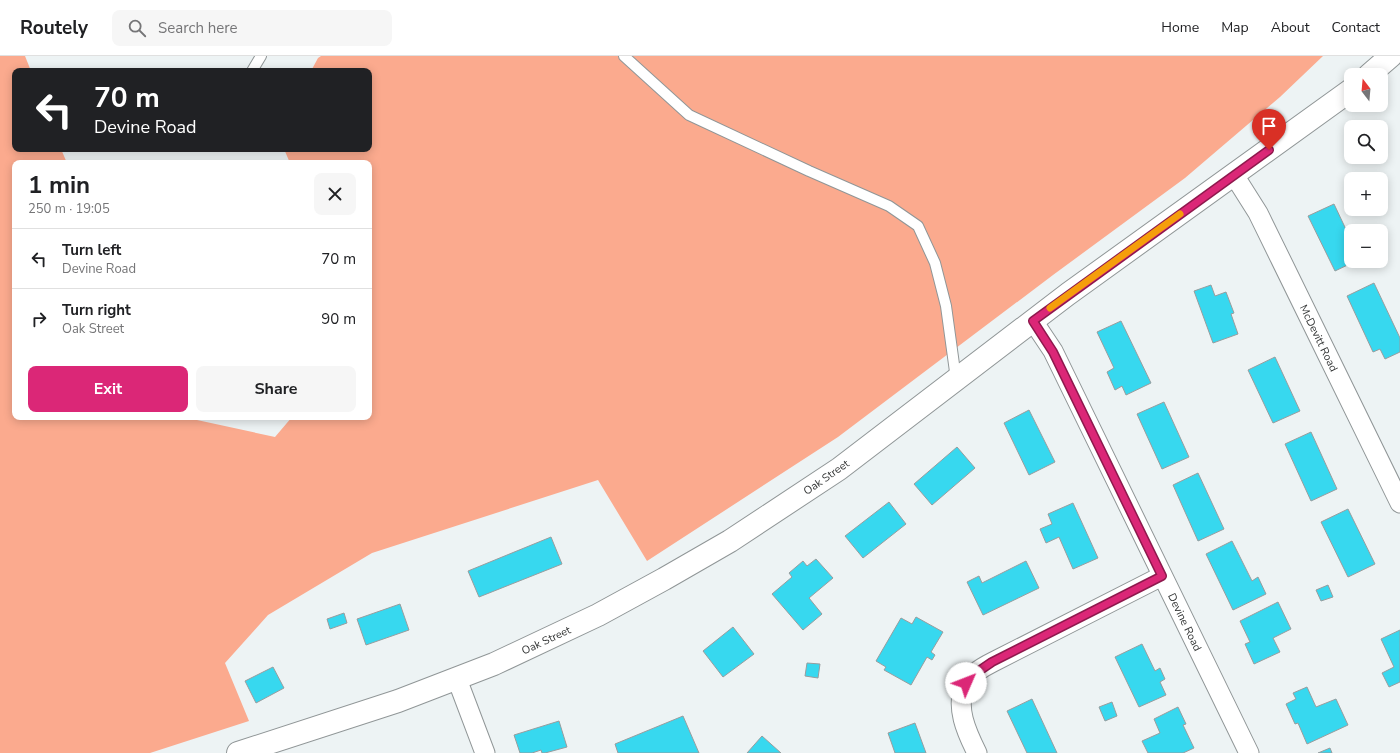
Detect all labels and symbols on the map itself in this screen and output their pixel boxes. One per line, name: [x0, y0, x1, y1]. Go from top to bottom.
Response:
north arrow: [1344, 68, 1388, 112]
pin: [1252, 109, 1286, 150]
street label: McDevitt Road: [1296, 302, 1341, 374]
street label: Oak Street: [800, 456, 852, 499]
street label: Devine Road: [1164, 591, 1205, 654]
street label: Oak Street: [519, 622, 573, 658]
position arrow: [945, 662, 987, 704]

